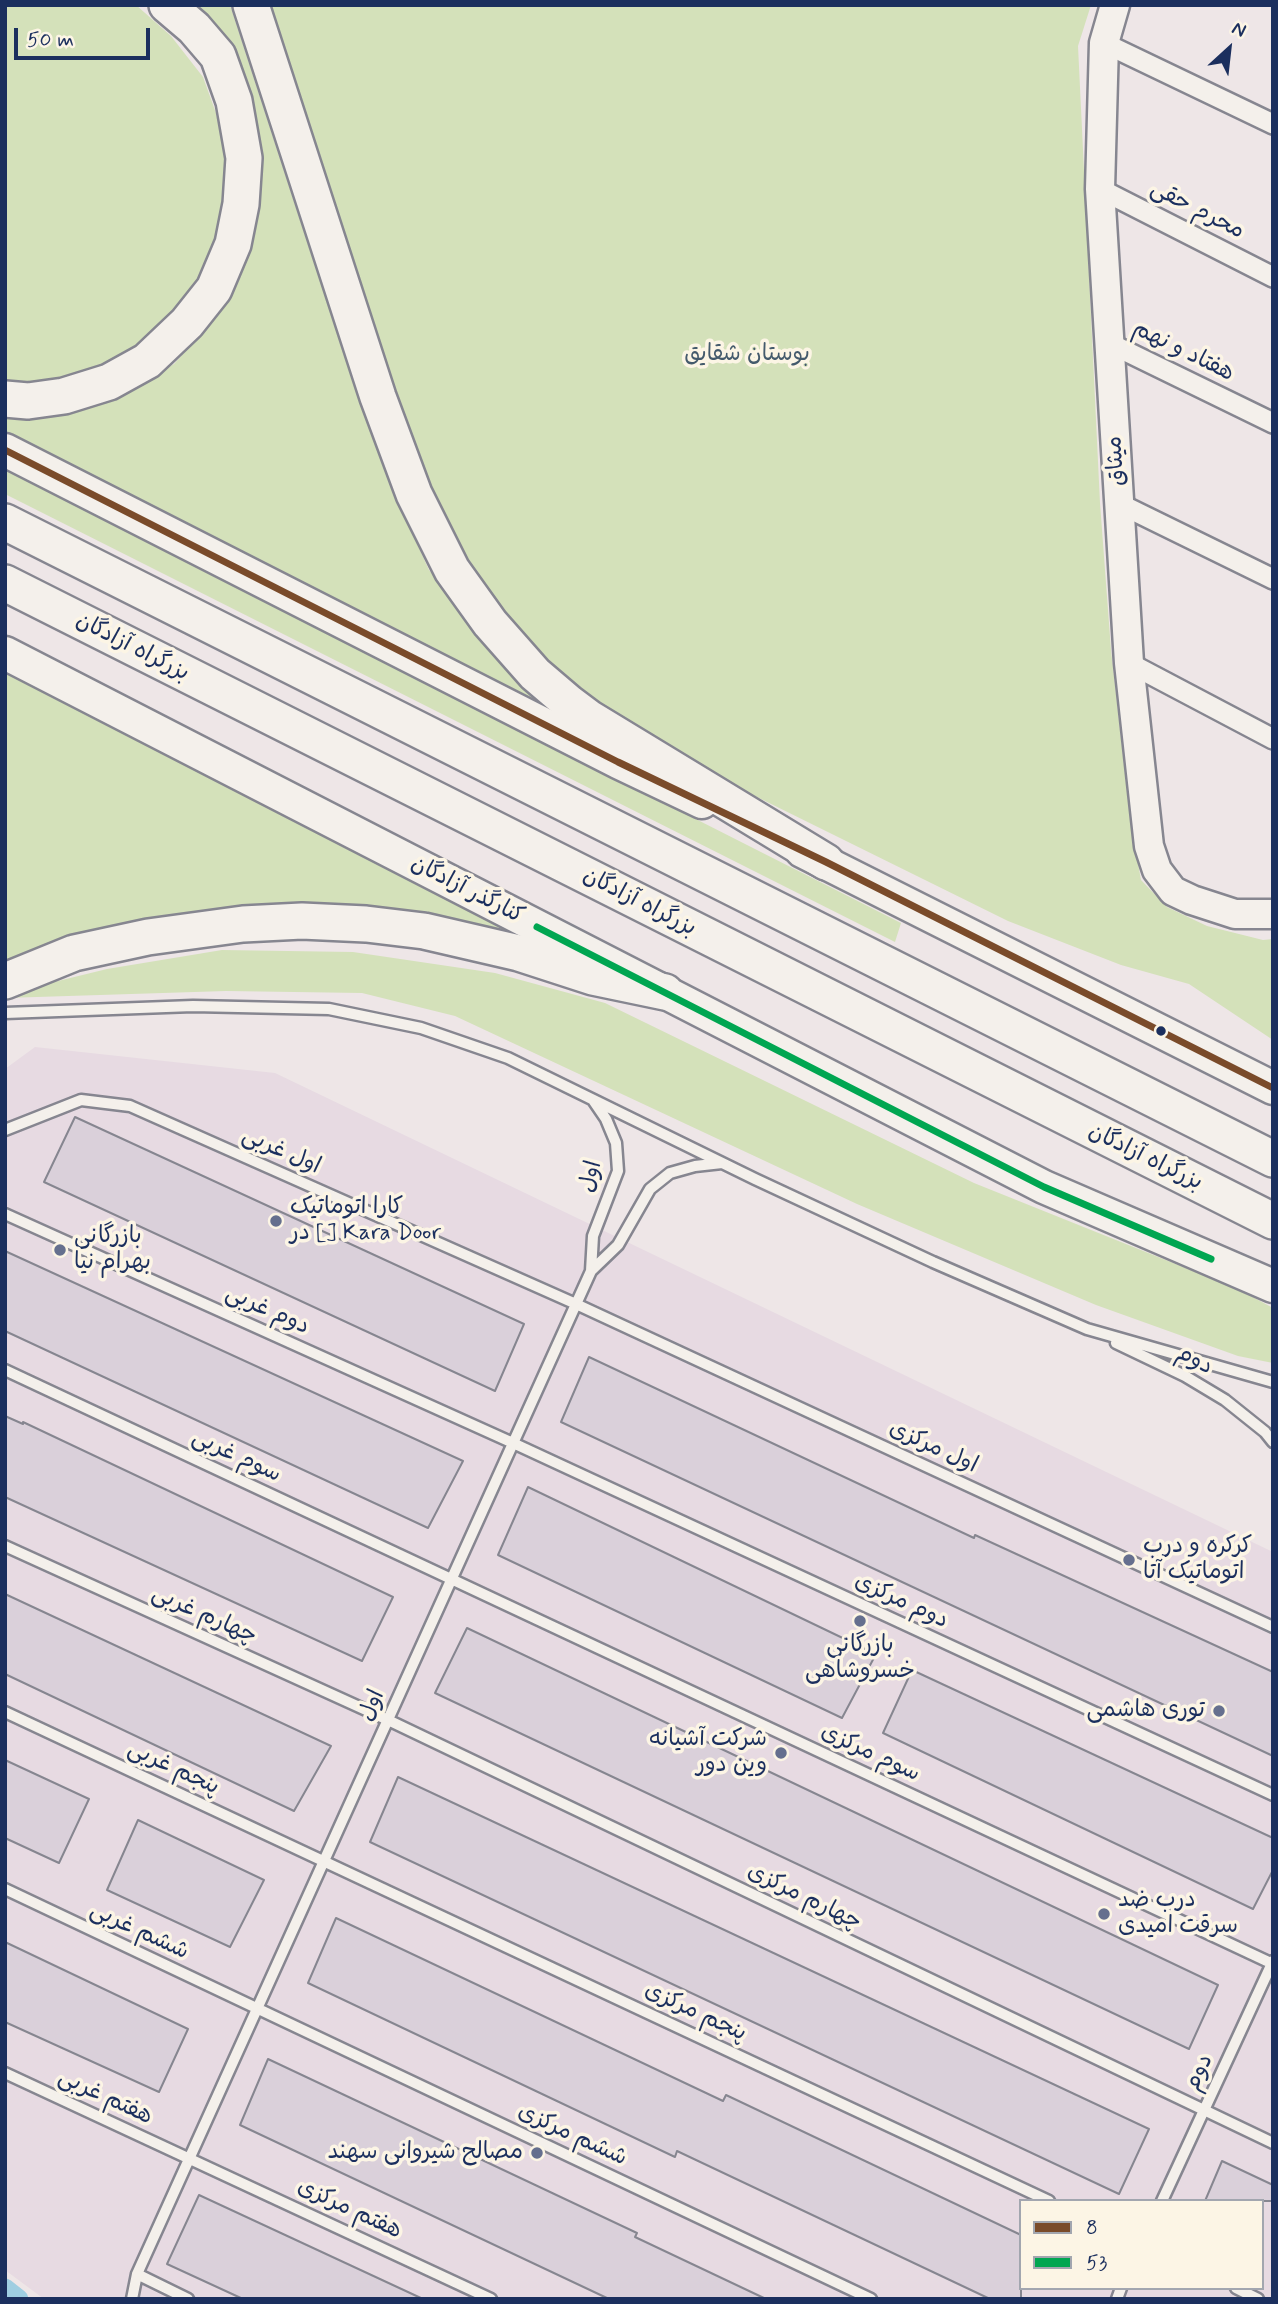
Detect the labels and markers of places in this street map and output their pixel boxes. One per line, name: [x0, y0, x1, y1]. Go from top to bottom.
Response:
unlabelled marker: [1154, 1024, 1168, 1038]
place label: کارا اتوماتیک در [] Kara Door: [290, 1194, 441, 1248]
marker: کارا اتوماتیک در [] Kara Door: [268, 1213, 284, 1229]
place label: بازرگانی بهرام نیا: [74, 1223, 151, 1277]
marker: بازرگانی بهرام نیا: [52, 1242, 68, 1258]
place label: کرکره و درب اتوماتیک آتا: [1143, 1533, 1252, 1587]
marker: کرکره و درب اتوماتیک آتا: [1121, 1552, 1137, 1568]
marker: بازرگانی خسروشاهی: [852, 1613, 868, 1629]
place label: بازرگانی خسروشاهی: [805, 1632, 915, 1686]
place label: توری هاشمی: [1086, 1697, 1205, 1725]
marker: توری هاشمی: [1211, 1703, 1227, 1719]
place label: شرکت آشیانه وین دور: [649, 1726, 767, 1780]
marker: شرکت آشیانه وین دور: [773, 1745, 789, 1761]
place label: درب ضد سرقت امیدی: [1118, 1887, 1238, 1941]
marker: درب ضد سرقت امیدی: [1096, 1906, 1112, 1922]
place label: مصالح شیروانی سهند: [328, 2139, 523, 2167]
marker: مصالح شیروانی سهند: [529, 2145, 545, 2161]

